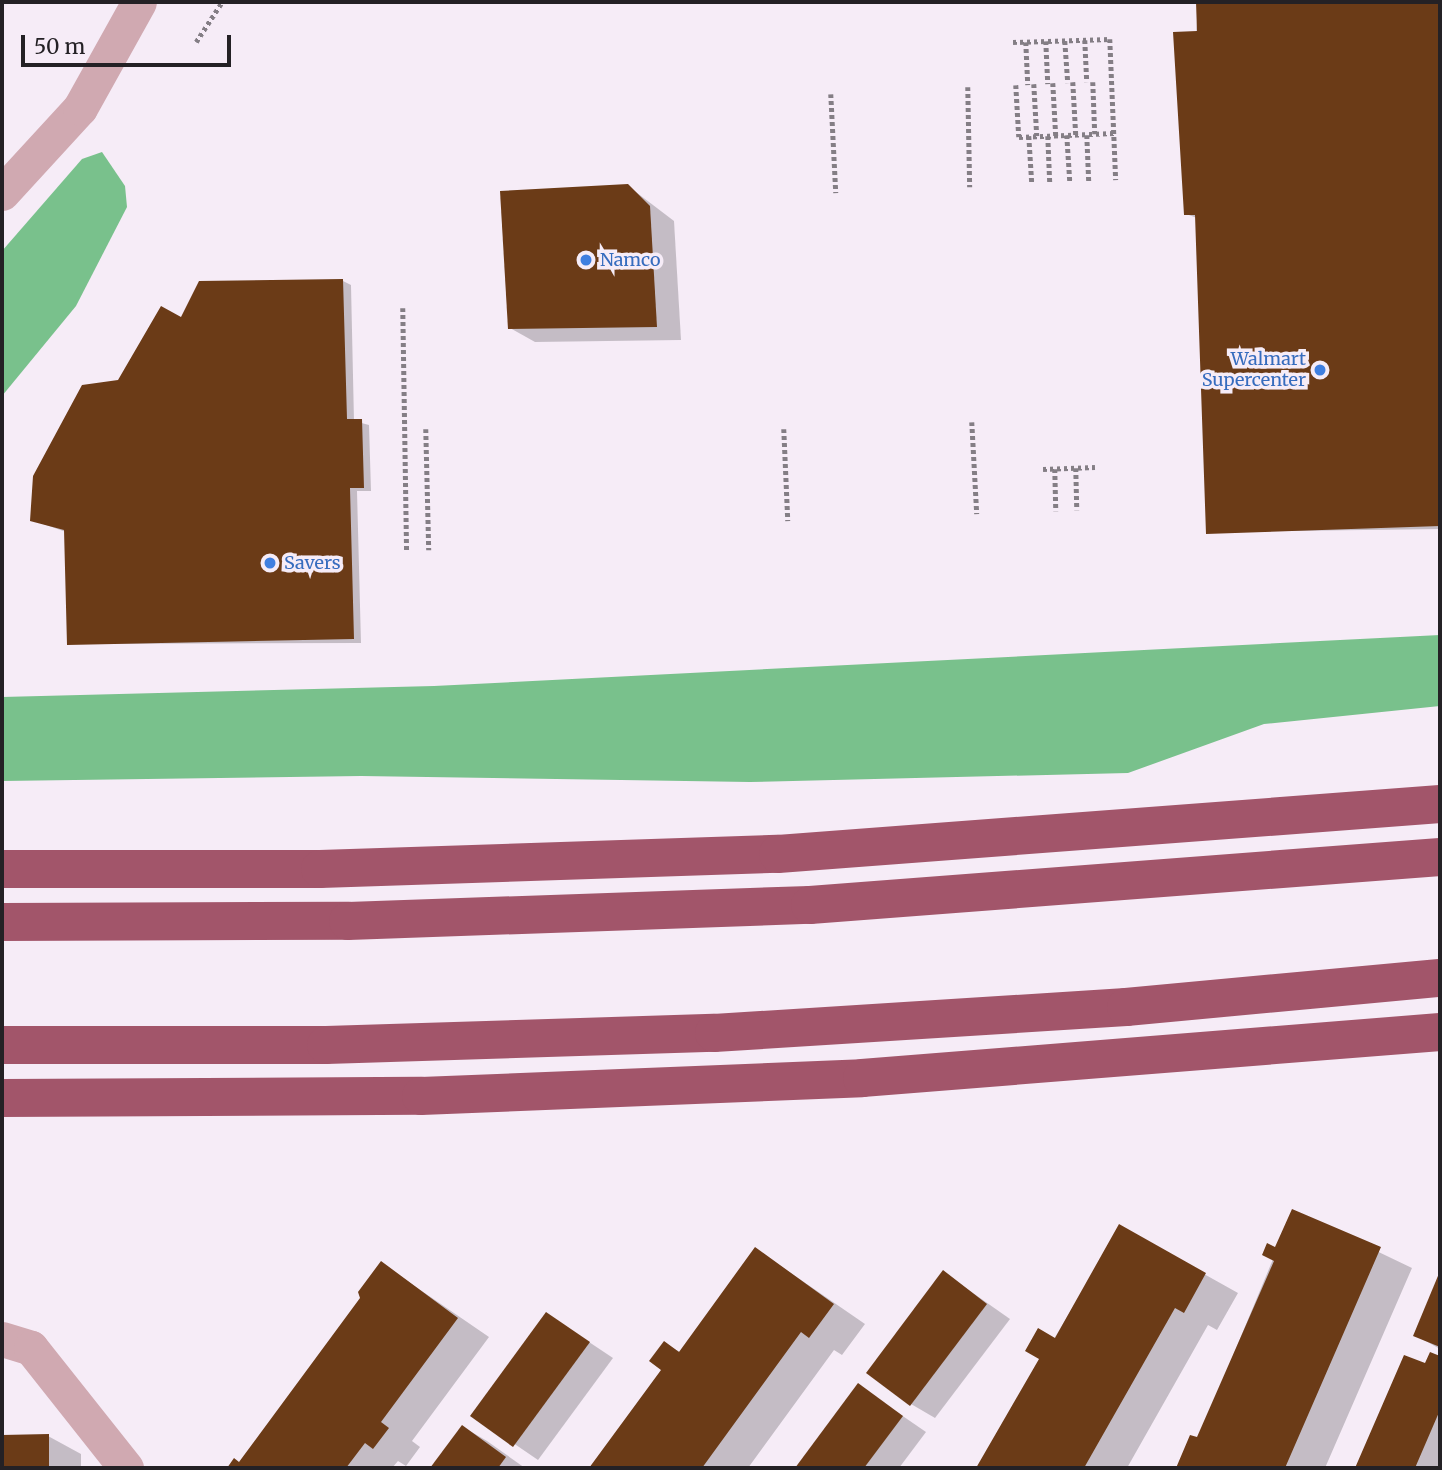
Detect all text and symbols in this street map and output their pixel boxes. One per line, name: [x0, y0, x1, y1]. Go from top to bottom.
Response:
scale bar: [24, 21, 234, 65]
text: 50 m: [34, 33, 85, 60]
place label: Namco: [600, 249, 661, 271]
marker: Namco: [578, 252, 594, 268]
place label: Walmart Supercenter: [1202, 349, 1306, 392]
marker: Walmart Supercenter: [1312, 362, 1328, 378]
place label: Savers: [284, 552, 341, 574]
marker: Savers: [262, 555, 278, 571]

